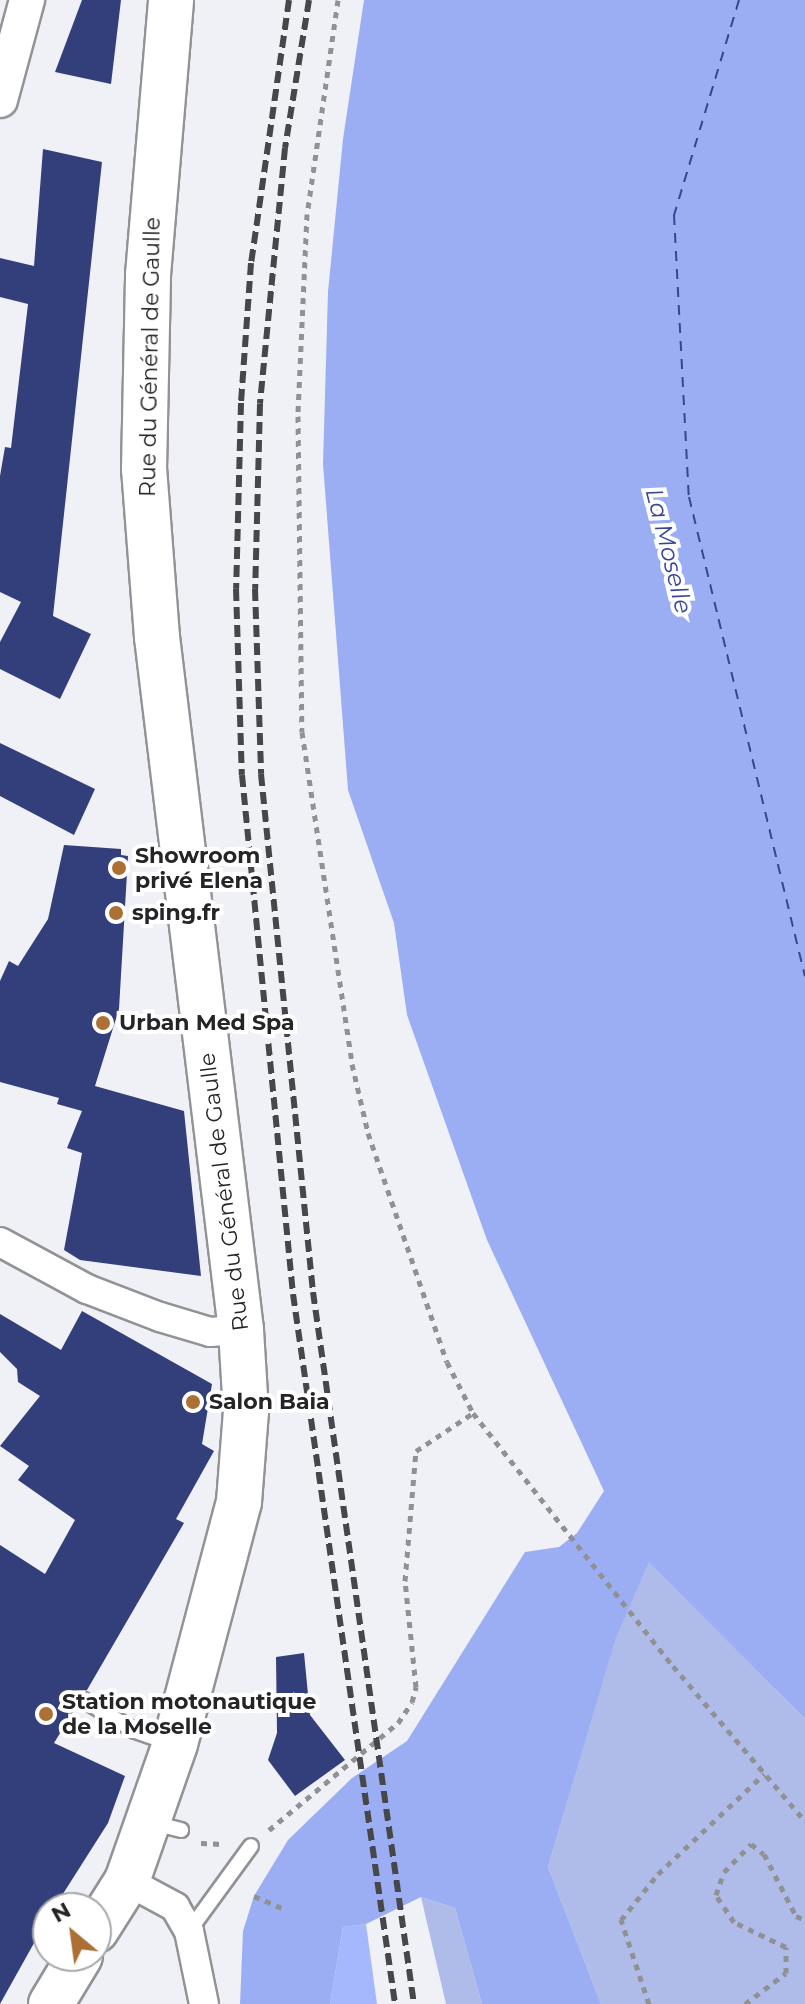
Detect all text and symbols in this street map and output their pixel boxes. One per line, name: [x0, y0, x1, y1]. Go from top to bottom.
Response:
street label: Rue du Général de Gaulle: [134, 217, 166, 497]
water label: La Moselle: [640, 485, 698, 617]
place label: Showroom privé Elena: [135, 842, 263, 894]
marker: Showroom privé Elena: [110, 859, 128, 877]
place label: sping.fr: [132, 900, 220, 926]
marker: sping.fr: [107, 904, 125, 922]
place label: Urban Med Spa: [119, 1010, 295, 1036]
marker: Urban Med Spa: [94, 1014, 112, 1032]
street label: Rue du Général de Gaulle: [194, 1051, 254, 1333]
place label: Salon Baia: [209, 1389, 330, 1415]
marker: Salon Baia: [184, 1393, 202, 1411]
place label: Station motonautique de la Moselle: [62, 1688, 316, 1740]
marker: Station motonautique de la Moselle: [37, 1705, 55, 1723]
north arrow: [32, 1892, 112, 1972]
text: N: [47, 1896, 75, 1928]

